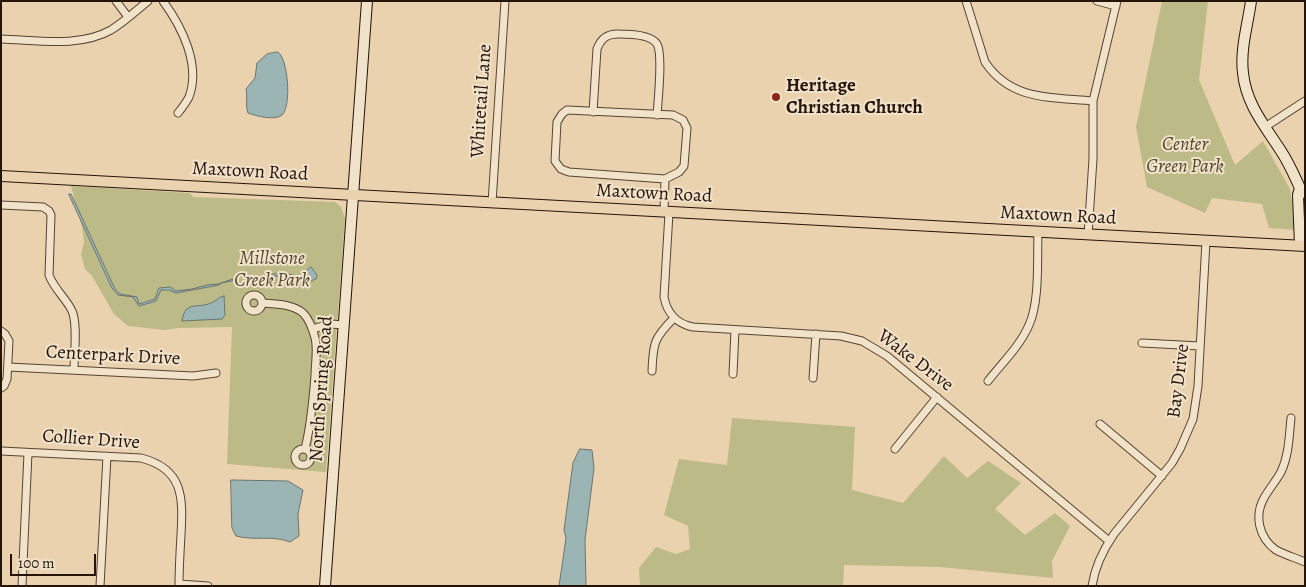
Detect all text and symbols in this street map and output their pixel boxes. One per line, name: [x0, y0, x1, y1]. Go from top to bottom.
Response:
street label: Whitetail Lane: [467, 43, 497, 159]
place label: Heritage Christian Church: [786, 75, 923, 119]
marker: Heritage Christian Church: [770, 91, 782, 103]
park label: Center Green Park: [1146, 134, 1224, 178]
street label: Maxtown Road: [191, 158, 309, 186]
street label: Maxtown Road: [595, 180, 713, 208]
street label: Maxtown Road: [999, 202, 1117, 230]
park label: Millstone Creek Park: [234, 248, 310, 292]
street label: North Spring Road: [306, 315, 338, 463]
street label: Wake Drive: [873, 325, 957, 397]
street label: Centerpark Drive: [45, 341, 181, 371]
street label: Bay Drive: [1163, 343, 1195, 419]
street label: Collier Drive: [41, 425, 141, 455]
scale bar: [12, 544, 99, 576]
text: 100 m: [18, 553, 55, 573]

